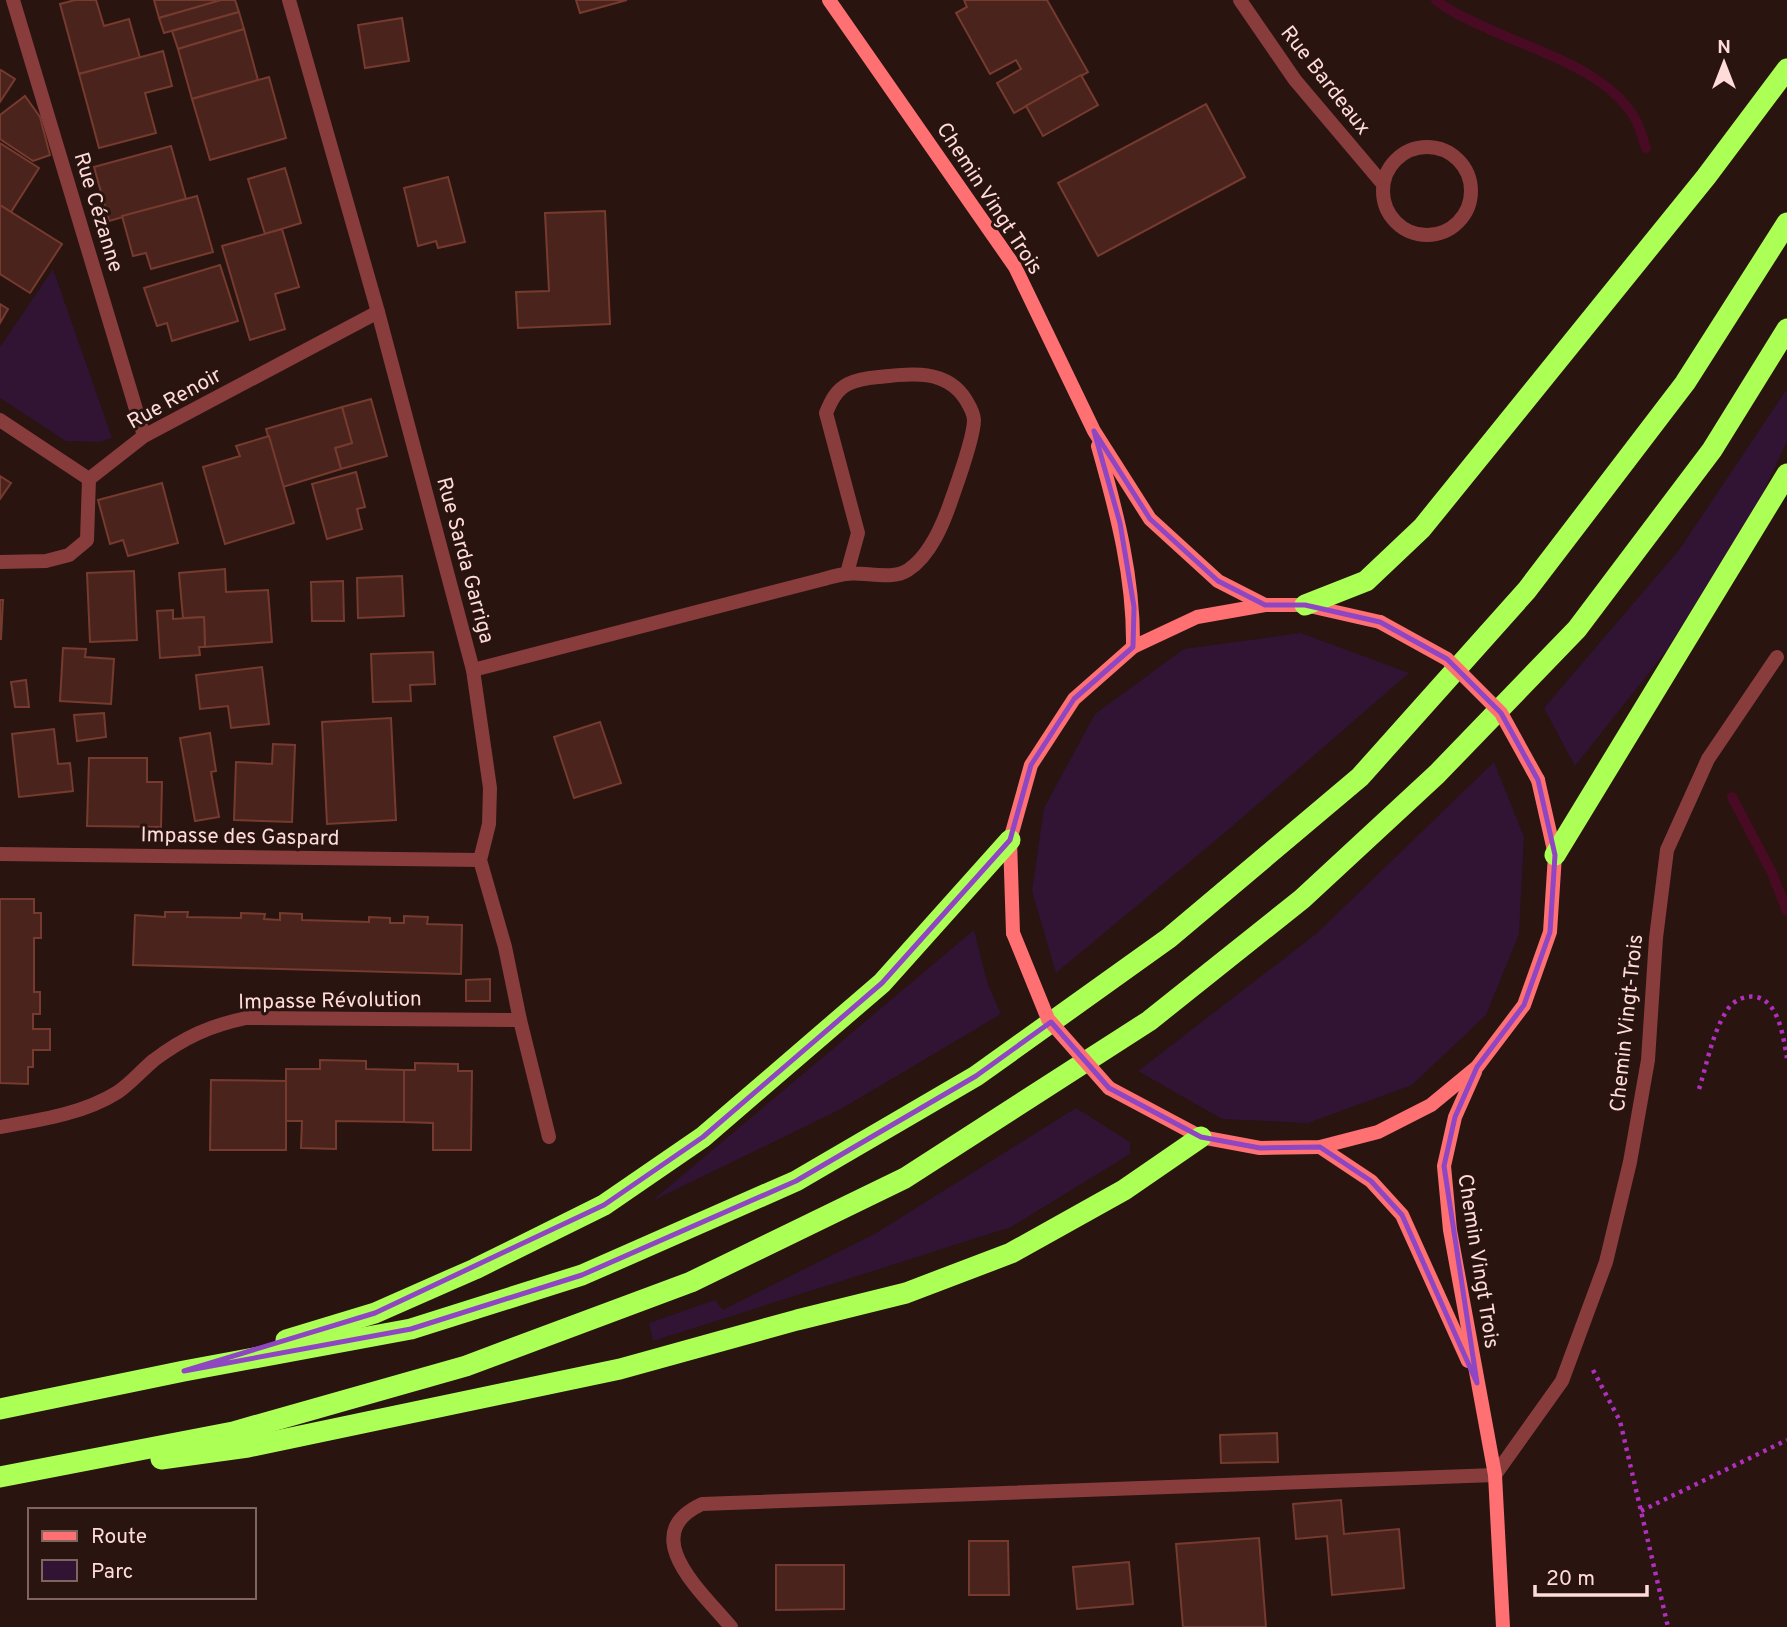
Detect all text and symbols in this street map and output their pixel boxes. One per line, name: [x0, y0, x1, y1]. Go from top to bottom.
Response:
street label: Rue Bardeaux: [1274, 21, 1376, 141]
north arrow: [1689, 28, 1759, 98]
text: N: [1717, 36, 1731, 60]
street label: Chemin Vingt Trois: [929, 118, 1048, 280]
street label: Rue Cézanne: [67, 149, 129, 276]
street label: Rue Renoir: [123, 362, 227, 436]
street label: Rue Sarda Garriga: [429, 474, 500, 647]
street label: Impasse des Gaspard: [140, 822, 340, 853]
street label: Chemin Vingt-Trois: [1605, 933, 1650, 1113]
street label: Impasse Révolution: [238, 986, 422, 1017]
street label: Chemin Vingt Trois: [1450, 1172, 1505, 1350]
legend: [28, 1508, 256, 1599]
text: Route: [91, 1524, 147, 1551]
scale bar: [1535, 1554, 1647, 1598]
text: Parc: [91, 1559, 133, 1586]
text: 20 m: [1546, 1566, 1595, 1593]

